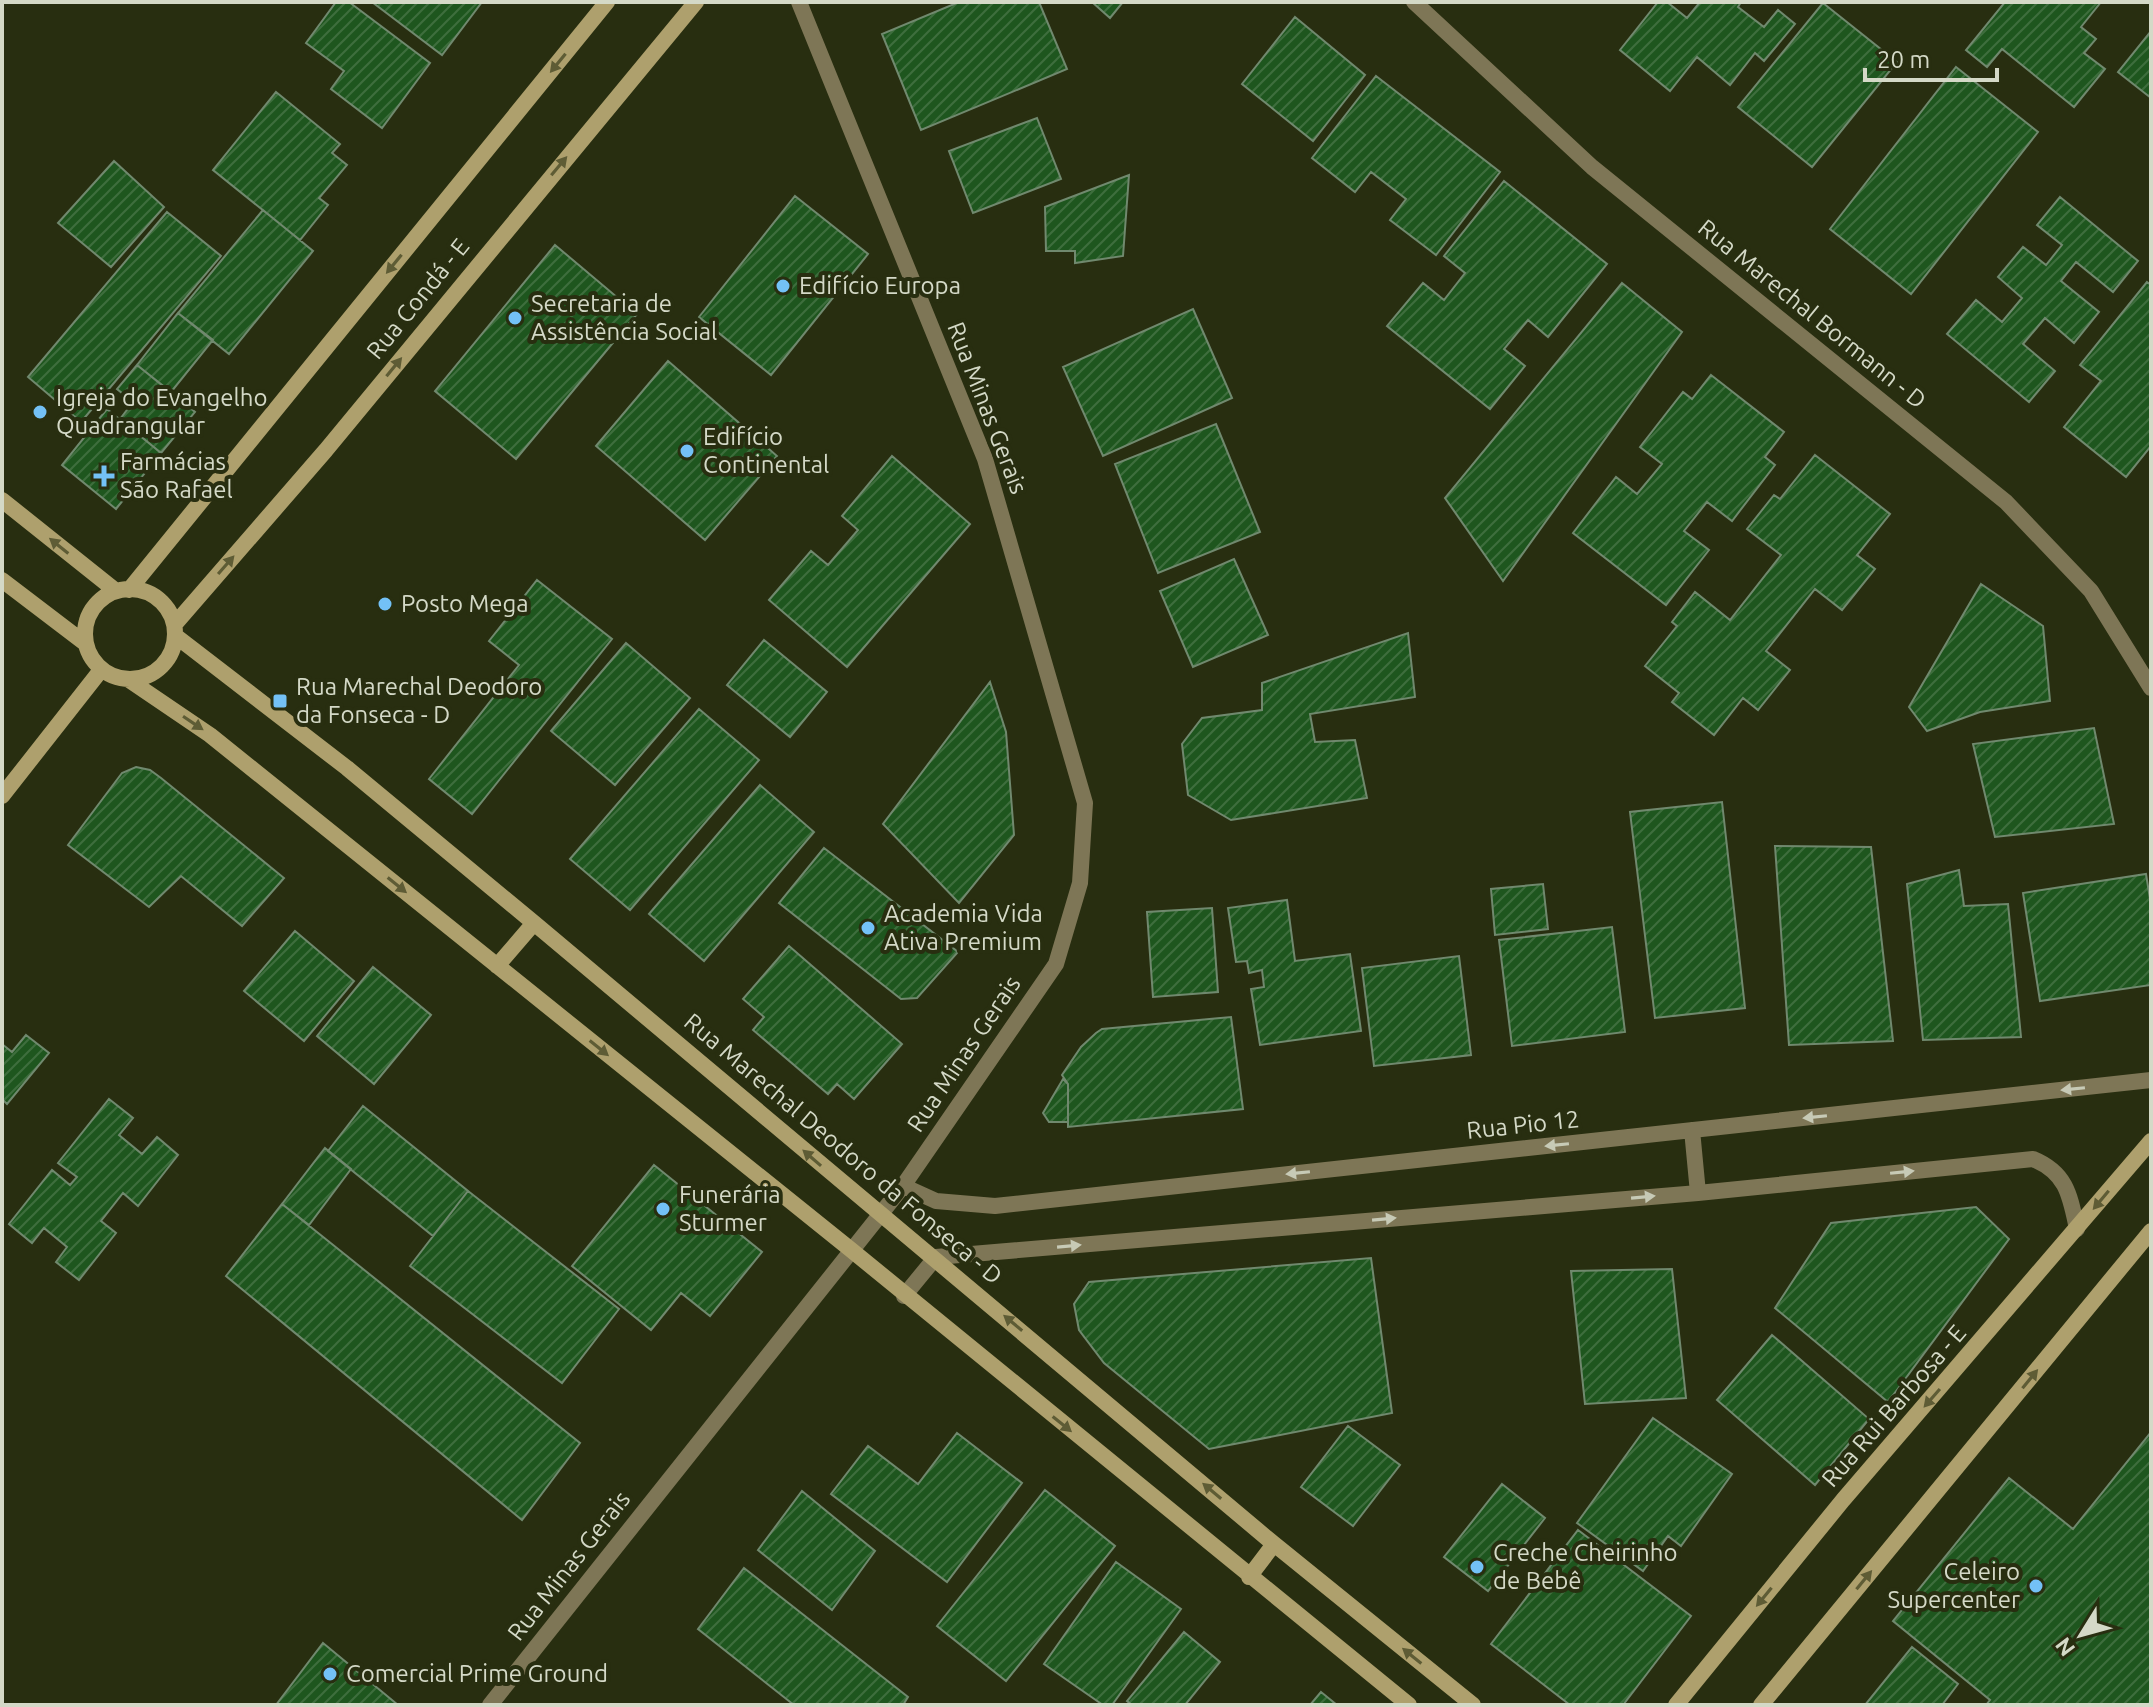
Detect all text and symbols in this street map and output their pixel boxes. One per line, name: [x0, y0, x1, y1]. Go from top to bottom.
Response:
scale bar: [1865, 32, 1997, 82]
text: 20 m: [1877, 46, 1930, 73]
one-way arrow: [550, 52, 567, 72]
one-way arrow: [550, 156, 567, 176]
street label: Rua Marechal Bormann - D: [1693, 214, 1931, 414]
street label: Rua Condá - E: [361, 233, 474, 364]
one-way arrow: [386, 254, 403, 274]
place label: Edifício Europa: [799, 272, 961, 299]
marker: Edifício Europa: [774, 277, 792, 295]
place label: Secretaria de Assistência Social: [531, 290, 717, 345]
marker: Secretaria de Assistência Social: [506, 309, 524, 327]
street label: Rua Minas Gerais: [942, 318, 1033, 498]
one-way arrow: [385, 357, 402, 377]
place label: Igreja do Evangelho Quadrangular: [56, 384, 268, 439]
marker: Igreja do Evangelho Quadrangular: [31, 403, 49, 421]
place label: Edifício Continental: [703, 423, 829, 478]
marker: Edifício Continental: [678, 442, 696, 460]
place label: Farmácias São Rafael: [120, 448, 233, 503]
marker: Farmácias São Rafael: [95, 467, 113, 485]
one-way arrow: [49, 538, 69, 555]
one-way arrow: [216, 555, 234, 574]
place label: Posto Mega: [401, 590, 529, 617]
marker: Posto Mega: [376, 595, 394, 613]
place label: Rua Marechal Deodoro da Fonseca - D: [296, 673, 542, 728]
marker: Rua Marechal Deodoro da Fonseca - D: [271, 692, 289, 710]
one-way arrow: [183, 716, 204, 731]
one-way arrow: [387, 876, 407, 893]
place label: Academia Vida Ativa Premium: [884, 900, 1043, 955]
marker: Academia Vida Ativa Premium: [859, 919, 877, 937]
street label: Rua Minas Gerais: [902, 971, 1026, 1137]
street label: Rua Marechal Deodoro da Fonseca - D: [679, 1008, 1008, 1289]
one-way arrow: [589, 1039, 609, 1056]
one-way arrow: [2061, 1082, 2086, 1095]
street label: Rua Pio 12: [1465, 1105, 1581, 1144]
one-way arrow: [1802, 1110, 1827, 1123]
one-way arrow: [1544, 1139, 1569, 1152]
one-way arrow: [803, 1150, 823, 1167]
one-way arrow: [1890, 1166, 1915, 1179]
one-way arrow: [1285, 1167, 1310, 1180]
place label: Funerária Sturmer: [679, 1181, 781, 1236]
one-way arrow: [1631, 1190, 1656, 1203]
one-way arrow: [2093, 1190, 2110, 1210]
marker: Funerária Sturmer: [654, 1200, 672, 1218]
one-way arrow: [1372, 1212, 1397, 1225]
one-way arrow: [1057, 1239, 1082, 1252]
one-way arrow: [1003, 1315, 1023, 1332]
street label: Rua Rui Barbosa - E: [1816, 1319, 1971, 1492]
one-way arrow: [2021, 1369, 2037, 1389]
one-way arrow: [1924, 1388, 1941, 1408]
one-way arrow: [1051, 1415, 1071, 1432]
one-way arrow: [1202, 1483, 1222, 1500]
street label: Rua Minas Gerais: [502, 1486, 635, 1646]
place label: Creche Cheirinho de Bebê: [1493, 1539, 1678, 1594]
marker: Creche Cheirinho de Bebê: [1468, 1558, 1486, 1576]
place label: Celeiro Supercenter: [1888, 1558, 2020, 1613]
one-way arrow: [1855, 1570, 1872, 1590]
marker: Celeiro Supercenter: [2027, 1577, 2045, 1595]
one-way arrow: [1756, 1586, 1773, 1606]
north arrow: [2041, 1595, 2121, 1675]
text: N: [2050, 1633, 2080, 1661]
one-way arrow: [1403, 1648, 1423, 1665]
place label: Comercial Prime Ground: [346, 1660, 608, 1687]
marker: Comercial Prime Ground: [321, 1665, 339, 1683]

